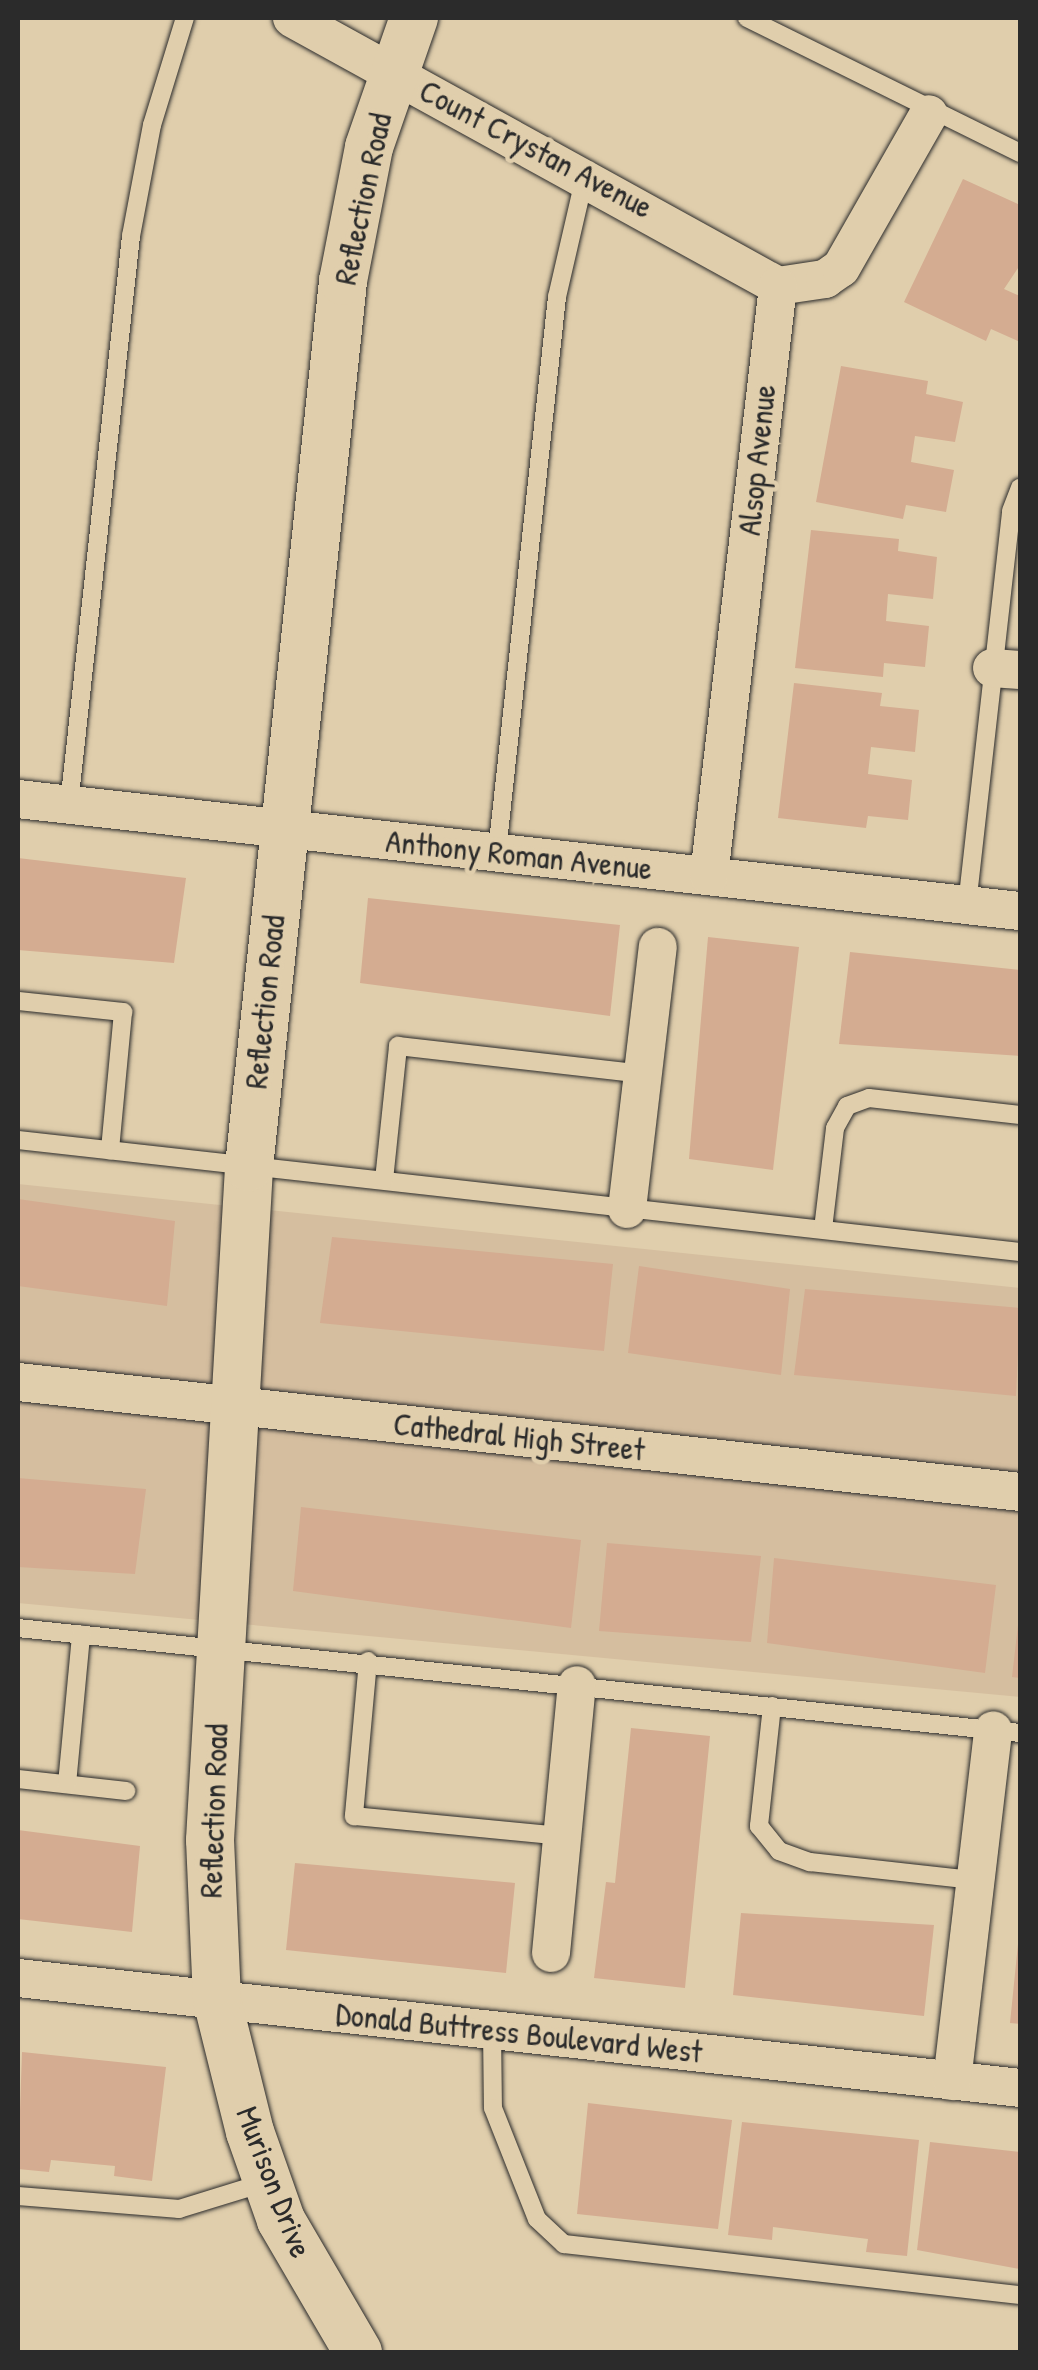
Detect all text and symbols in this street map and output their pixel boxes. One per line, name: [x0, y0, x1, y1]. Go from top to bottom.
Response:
street label: Count Crystan Avenue: [413, 71, 659, 227]
street label: Reflection Road: [326, 110, 400, 288]
street label: Alsop Avenue: [730, 383, 784, 537]
street label: Anthony Roman Avenue: [384, 822, 654, 888]
street label: Reflection Road: [237, 913, 293, 1091]
street label: Cathedral High Street: [392, 1405, 646, 1469]
street label: Reflection Road: [192, 1723, 236, 1899]
street label: Donald Buttress Boulevard West: [334, 1995, 704, 2071]
street label: Murison Drive: [228, 2101, 320, 2263]

